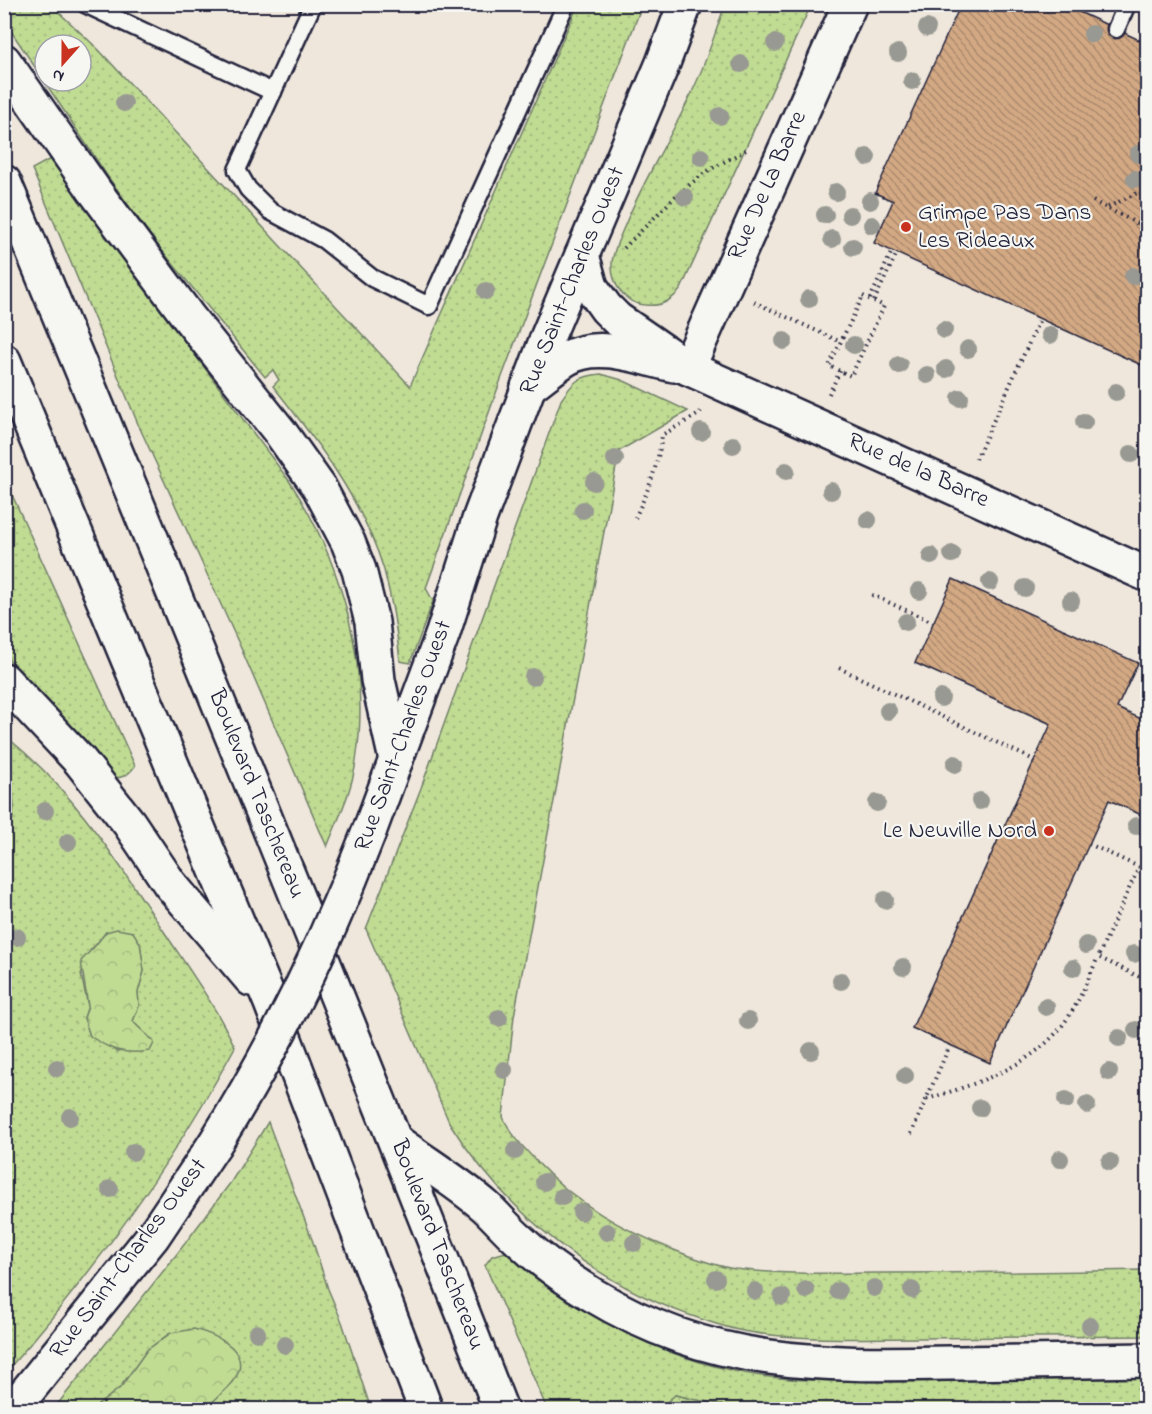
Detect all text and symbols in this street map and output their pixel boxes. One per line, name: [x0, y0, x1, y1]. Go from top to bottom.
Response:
north arrow: [33, 33, 93, 93]
text: N: [49, 62, 68, 88]
street label: Rue De La Barre: [719, 105, 817, 266]
street label: Rue Saint-Charles Ouest: [511, 161, 635, 401]
place label: Grimpe Pas Dans Les Rideaux: [918, 196, 1092, 259]
marker: Grimpe Pas Dans Les Rideaux: [899, 220, 913, 234]
street label: Rue de la Barre: [842, 424, 995, 518]
street label: Rue Saint-Charles Ouest: [346, 616, 462, 856]
street label: Boulevard Taschereau: [198, 683, 314, 904]
place label: Le Neuville Nord: [883, 814, 1038, 849]
marker: Le Neuville Nord: [1042, 824, 1056, 838]
street label: Boulevard Taschereau: [380, 1134, 493, 1355]
street label: Rue Saint-Charles Ouest: [42, 1151, 216, 1367]

